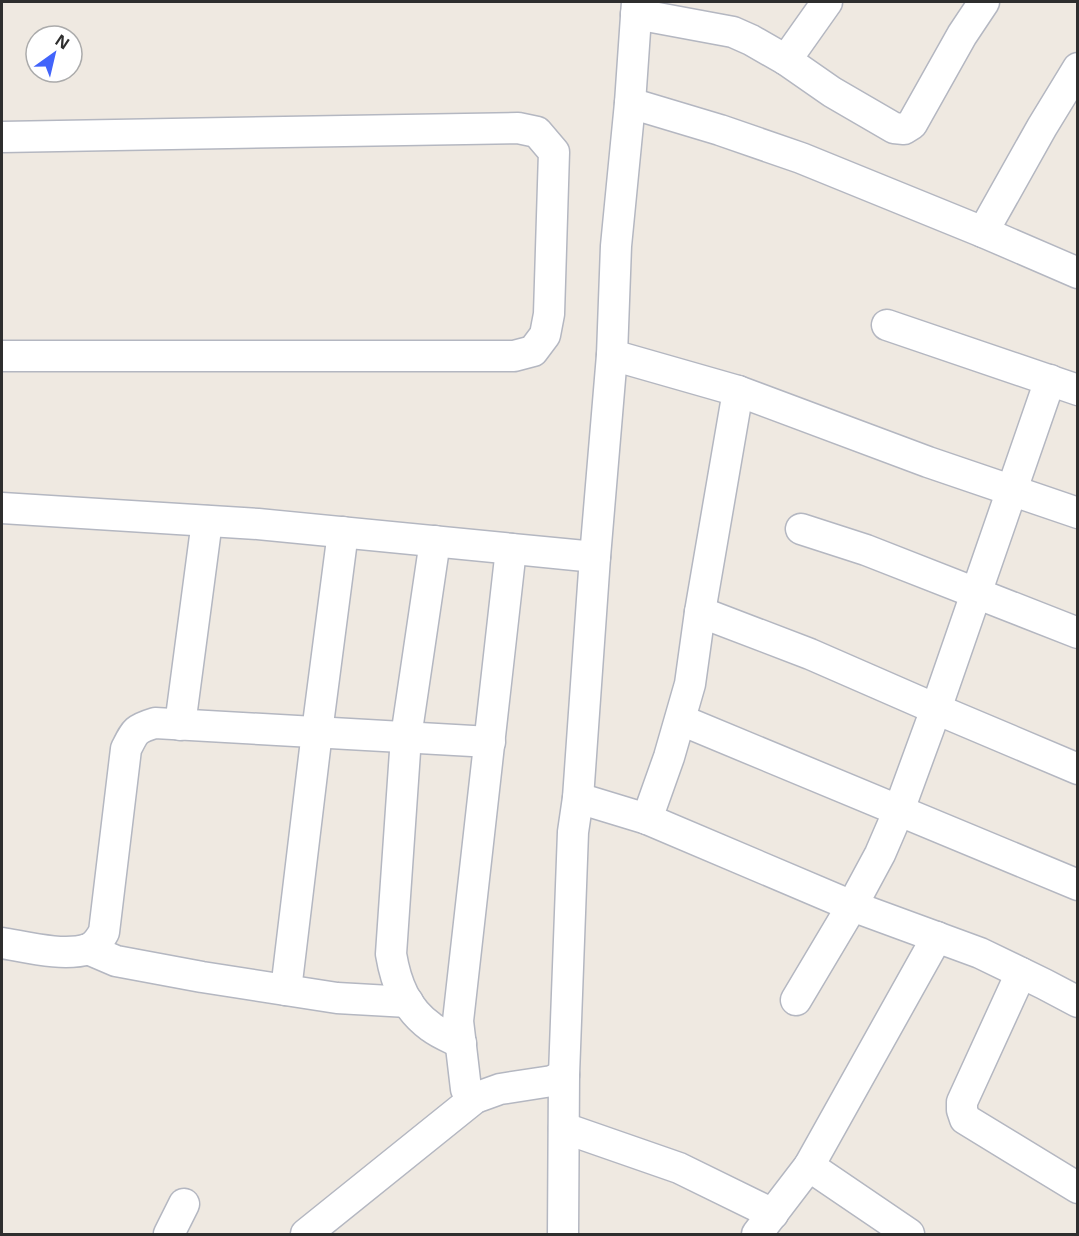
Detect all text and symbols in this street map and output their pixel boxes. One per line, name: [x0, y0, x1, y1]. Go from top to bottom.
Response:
north arrow: [24, 24, 84, 84]
text: N: [51, 29, 74, 54]

